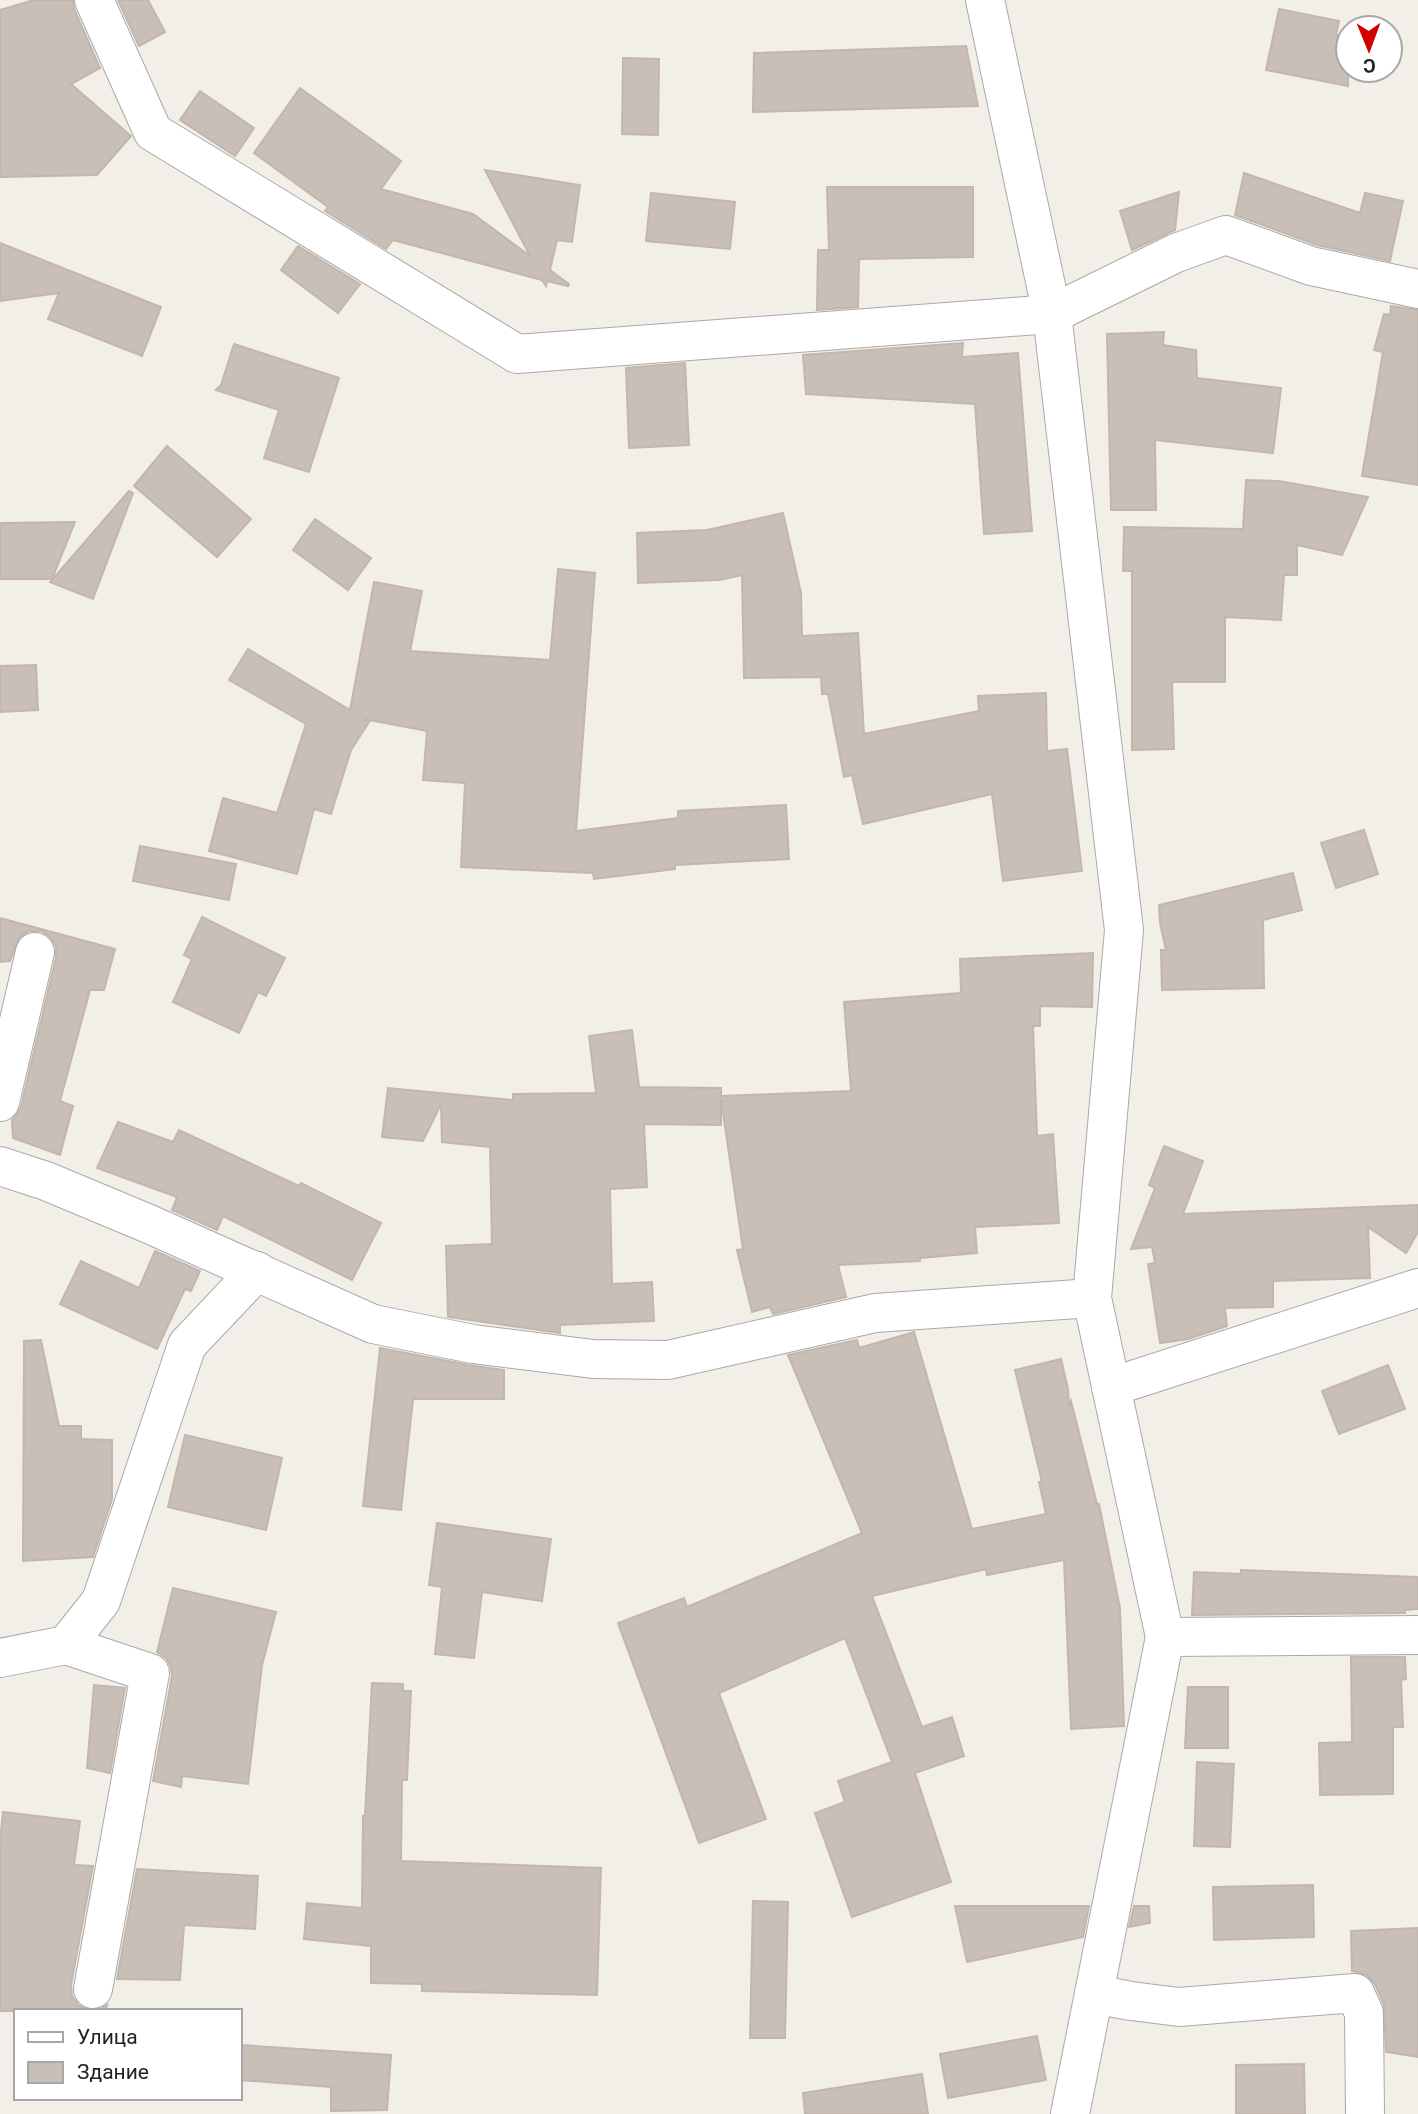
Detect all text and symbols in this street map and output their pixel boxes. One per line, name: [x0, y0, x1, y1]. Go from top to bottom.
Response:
north arrow: [1334, 14, 1404, 84]
text: С: [1363, 54, 1376, 77]
legend: [14, 2009, 242, 2100]
text: Улица: [77, 2025, 138, 2049]
text: Здание: [77, 2060, 149, 2084]

